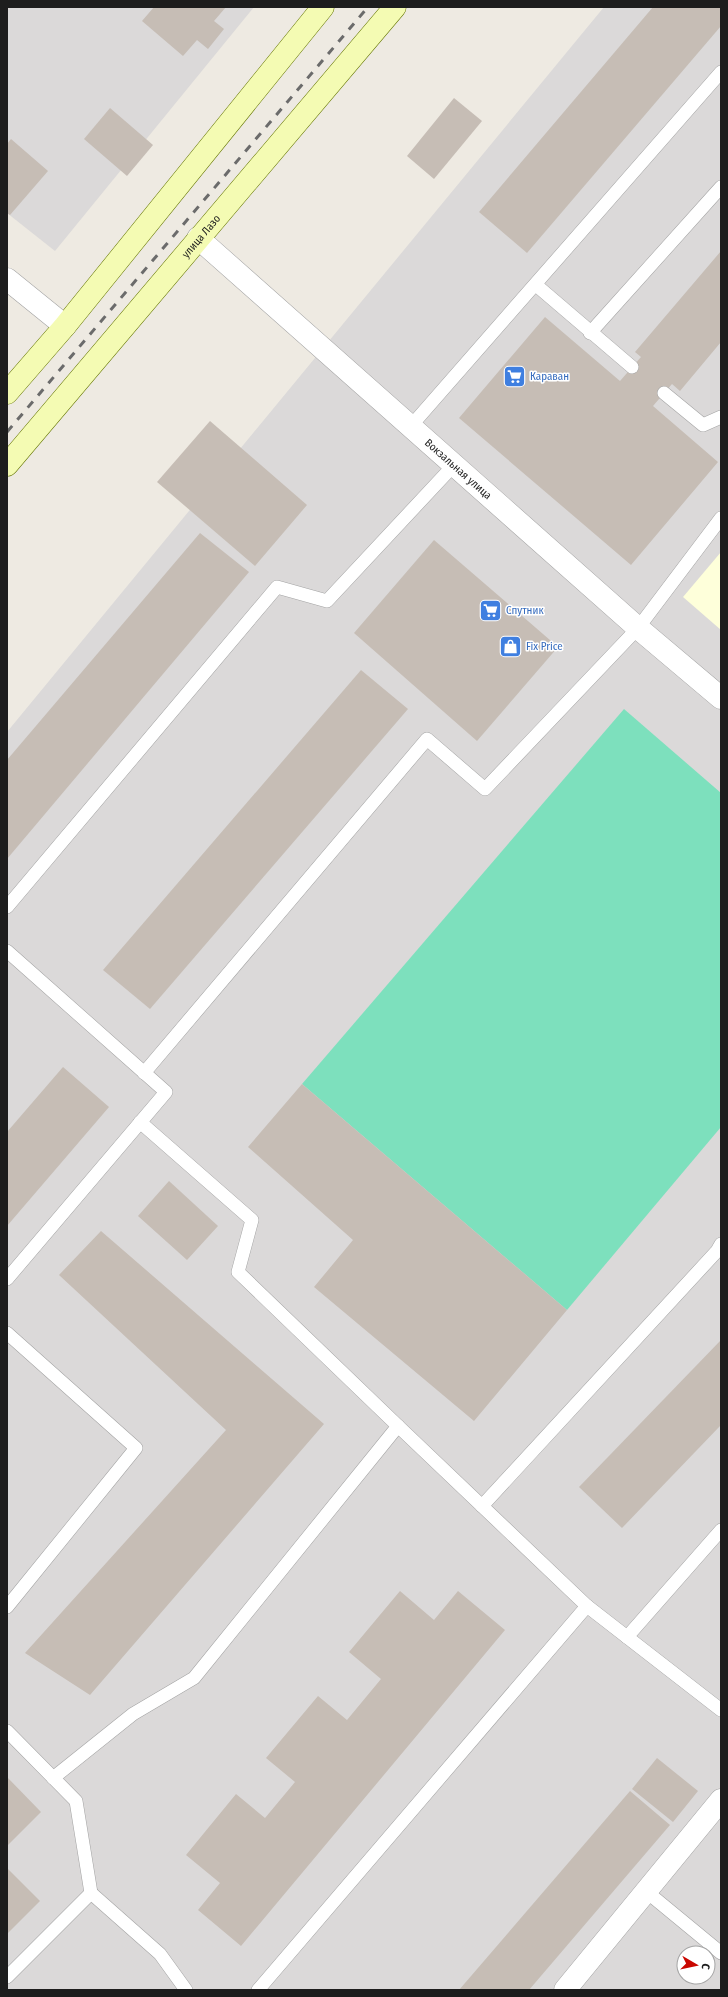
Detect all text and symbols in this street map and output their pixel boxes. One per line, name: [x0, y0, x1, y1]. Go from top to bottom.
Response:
street label: улица Лазо: [179, 212, 223, 261]
supermarket icon: Караван: [502, 363, 528, 389]
place label: Караван: [530, 370, 569, 383]
street label: Вокзальная улица: [422, 436, 494, 502]
supermarket icon: Спутник: [477, 597, 503, 623]
place label: Спутник: [506, 604, 544, 617]
shop icon: Fix Price: [498, 633, 524, 659]
place label: Fix Price: [526, 640, 563, 653]
north arrow: [676, 1945, 716, 1985]
text: С: [698, 1963, 712, 1971]

